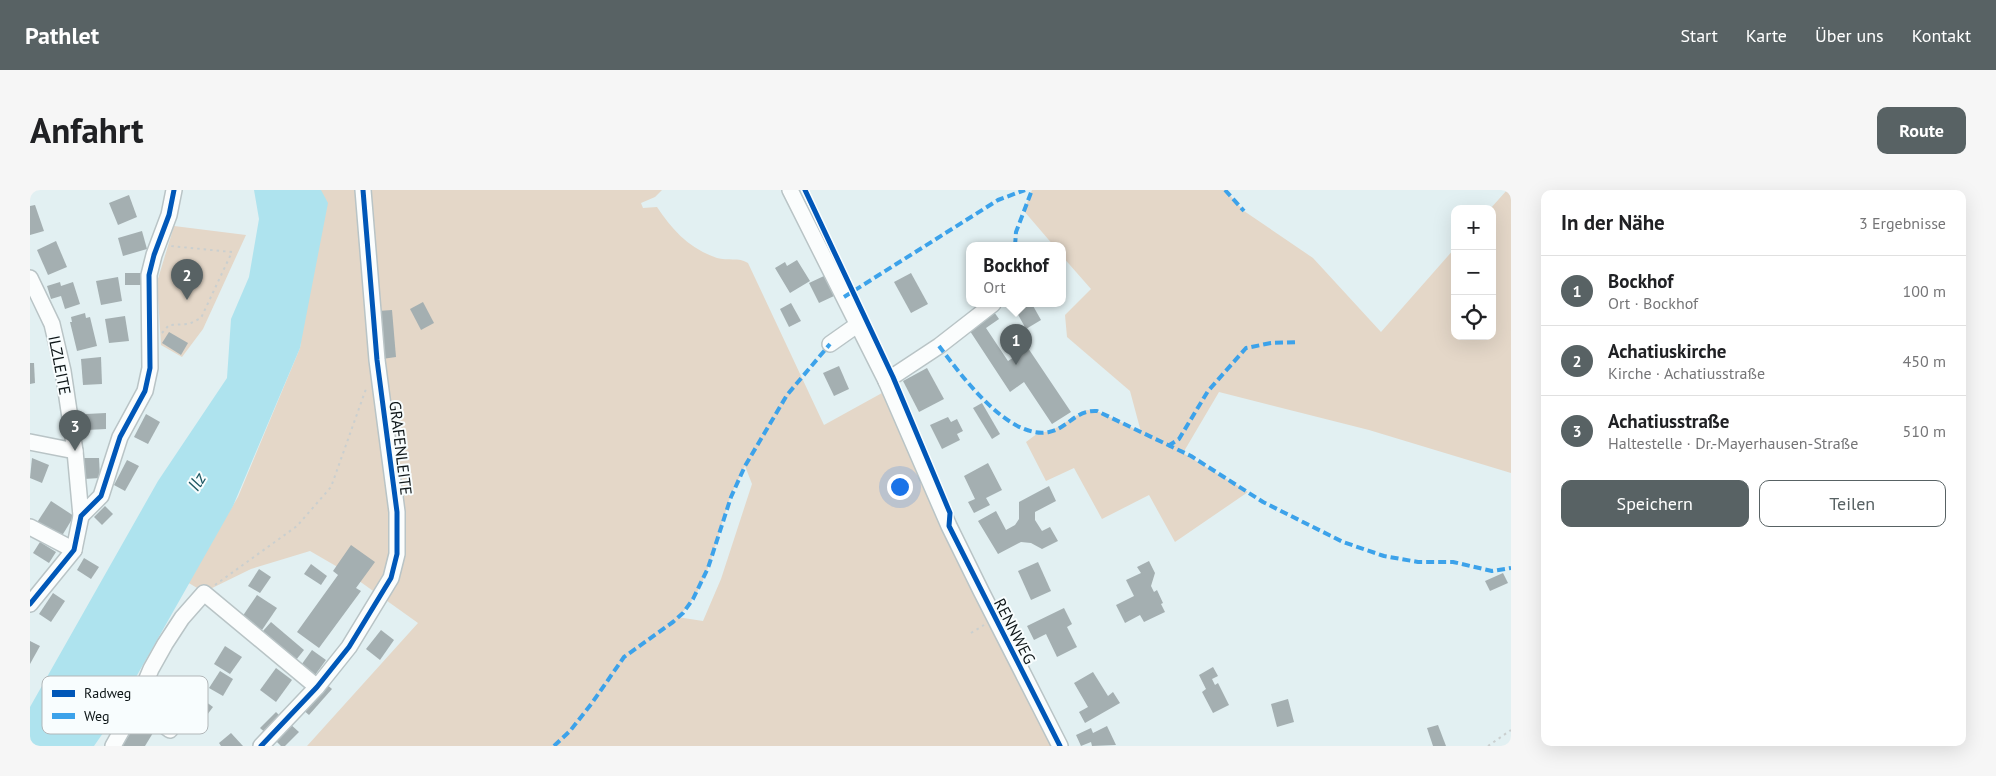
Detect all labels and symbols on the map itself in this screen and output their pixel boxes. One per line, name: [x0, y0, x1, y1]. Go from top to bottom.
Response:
pin: 2: [171, 259, 203, 300]
pin: 1: [1000, 324, 1032, 365]
street label: ILZLEITE: [44, 334, 76, 396]
street label: GRAFENLEITE: [385, 400, 417, 496]
pin: 3: [59, 410, 91, 451]
water label: Ilz: [182, 468, 211, 495]
your location: [887, 474, 913, 500]
street label: RENNWEG: [990, 595, 1040, 667]
legend: [42, 676, 208, 734]
text: Radweg: [84, 684, 131, 702]
text: Weg: [84, 707, 109, 725]

